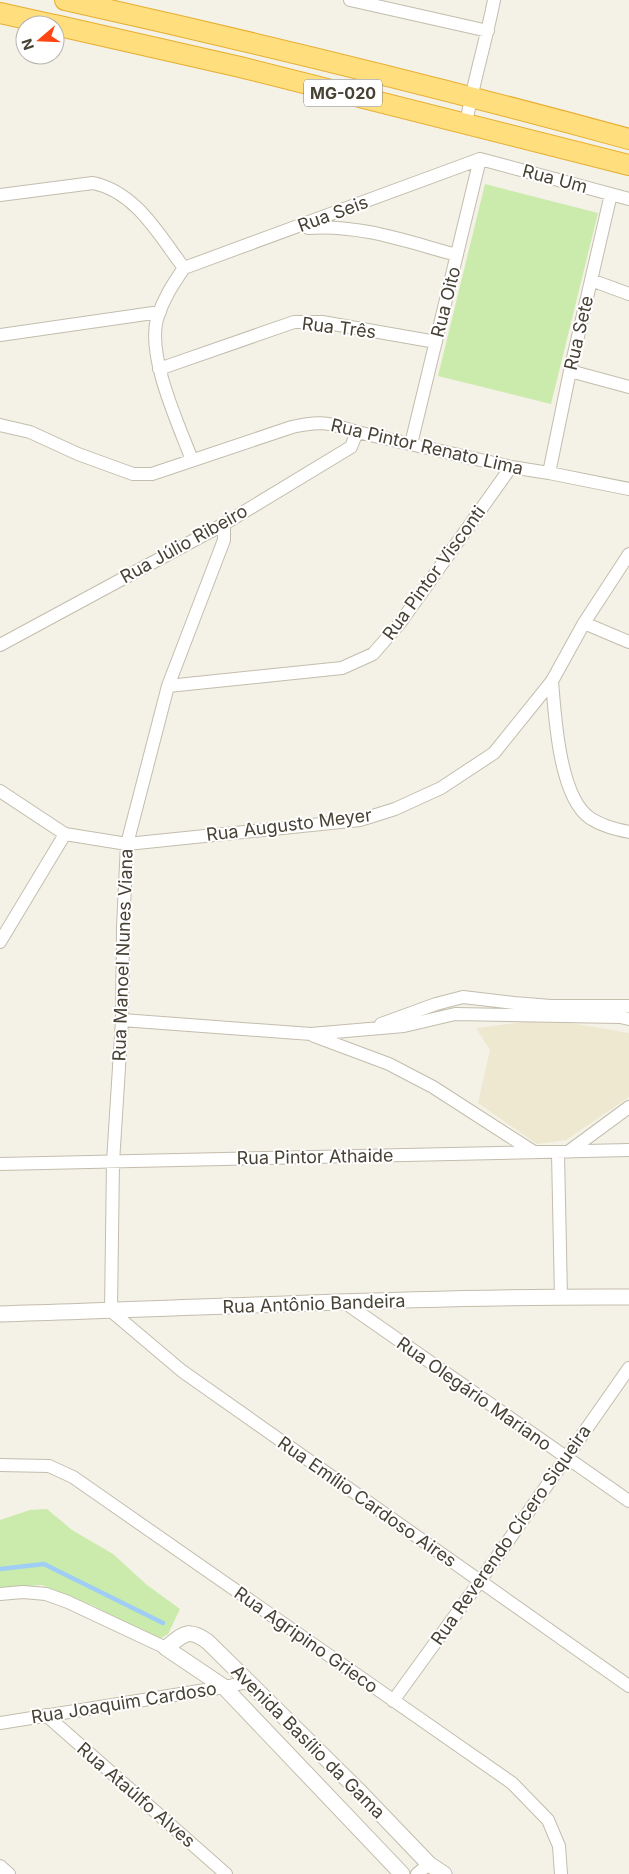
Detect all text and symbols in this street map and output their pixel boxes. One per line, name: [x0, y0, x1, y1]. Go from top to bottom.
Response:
north arrow: [15, 15, 65, 65]
text: N: [17, 37, 37, 52]
road number: MG-020: [304, 80, 382, 106]
street label: Rua Um: [520, 160, 590, 197]
street label: Rua Seis: [295, 191, 371, 236]
street label: Rua Oito: [427, 264, 464, 339]
street label: Rua Sete: [560, 294, 597, 372]
street label: Rua Três: [301, 313, 377, 342]
street label: Rua Pintor Renato Lima: [329, 414, 525, 479]
street label: Rua Júlio Ribeiro: [117, 500, 251, 587]
street label: Rua Pintor Visconti: [378, 502, 489, 644]
street label: Rua Augusto Meyer: [205, 804, 373, 845]
street label: Rua Manoel Nunes Viana: [108, 848, 137, 1062]
street label: Rua Pintor Athaide: [236, 1145, 394, 1168]
street label: Rua Antônio Bandeira: [222, 1290, 406, 1317]
street label: Rua Olegário Mariano: [393, 1332, 556, 1455]
street label: Rua Reverendo Cícero Siqueira: [426, 1421, 595, 1649]
street label: Rua Emílio Cardoso Aires: [274, 1432, 461, 1571]
street label: Rua Agripino Grieco: [230, 1582, 382, 1697]
street label: Avenida Basílio da Gama: [227, 1660, 390, 1823]
street label: Rua Joaquim Cardoso: [30, 1677, 218, 1728]
street label: Rua Ataúlfo Alves: [73, 1738, 200, 1851]

